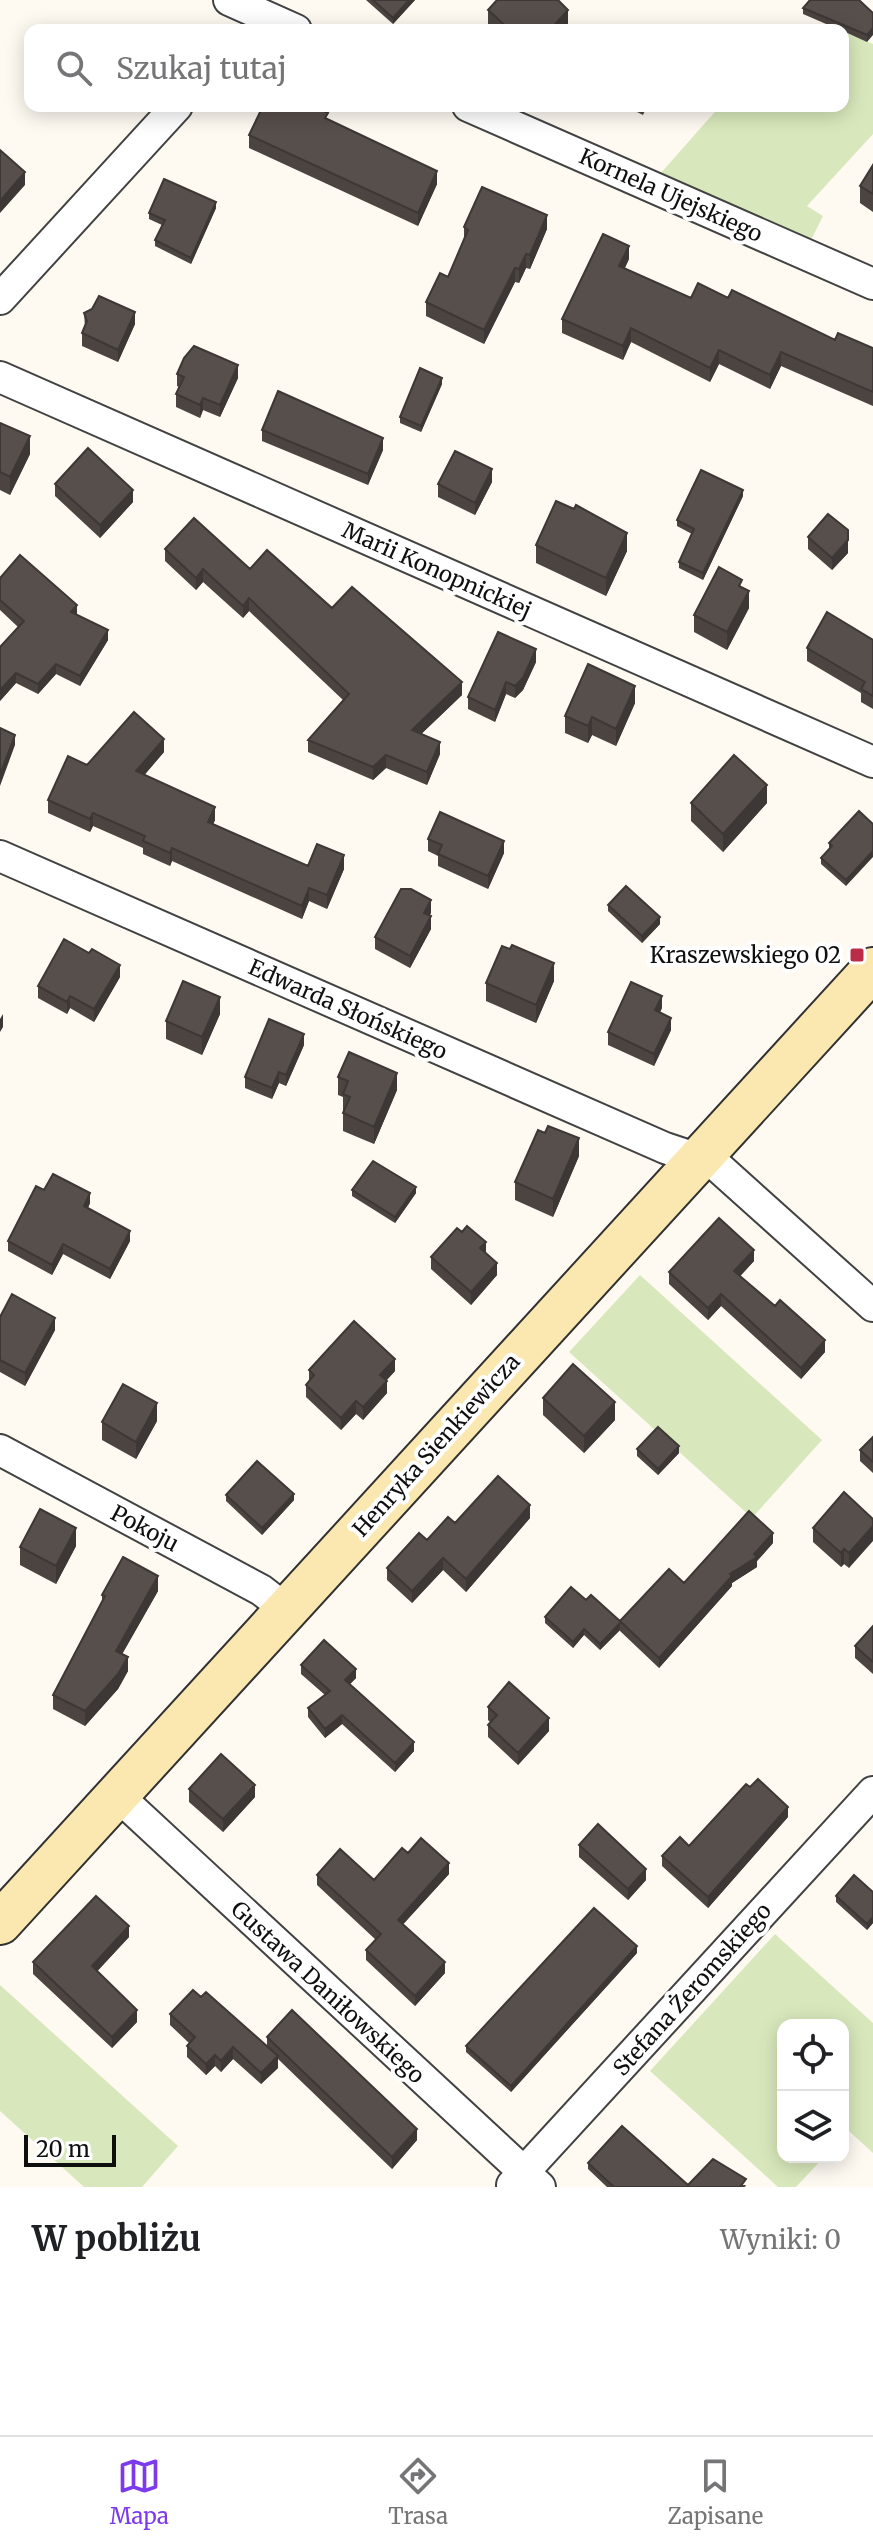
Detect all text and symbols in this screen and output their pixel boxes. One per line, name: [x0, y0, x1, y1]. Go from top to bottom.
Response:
search box: [24, 24, 849, 112]
icon: search: [52, 46, 96, 90]
text: Szukaj tutaj: [116, 49, 287, 87]
street label: Kornela Ujejskiego: [575, 142, 767, 248]
street label: Marii Konopnickiej: [338, 516, 536, 624]
place label: Kraszewskiego 02: [650, 941, 841, 969]
marker: Kraszewskiego 02: [848, 946, 866, 964]
street label: Edwarda Słońskiego: [244, 953, 452, 1065]
street label: Henryka Sienkiewicza: [346, 1348, 526, 1542]
street label: Pokoju: [106, 1499, 184, 1557]
street label: Gustawa Daniłowskiego: [225, 1895, 431, 2089]
street label: Stefana Żeromskiego: [607, 1897, 777, 2081]
map controls: [777, 2019, 849, 2163]
button: locate: [777, 2019, 849, 2091]
button: layers: [777, 2091, 849, 2163]
scale bar: [24, 2131, 116, 2167]
text: 20 m: [36, 2135, 90, 2163]
text: W pobliżu: [32, 2218, 201, 2260]
text: Wyniki: 0: [720, 2223, 841, 2256]
tab: Mapa: [110, 2454, 169, 2530]
tab: Trasa: [388, 2454, 448, 2530]
tab: Zapisane: [667, 2454, 763, 2530]

